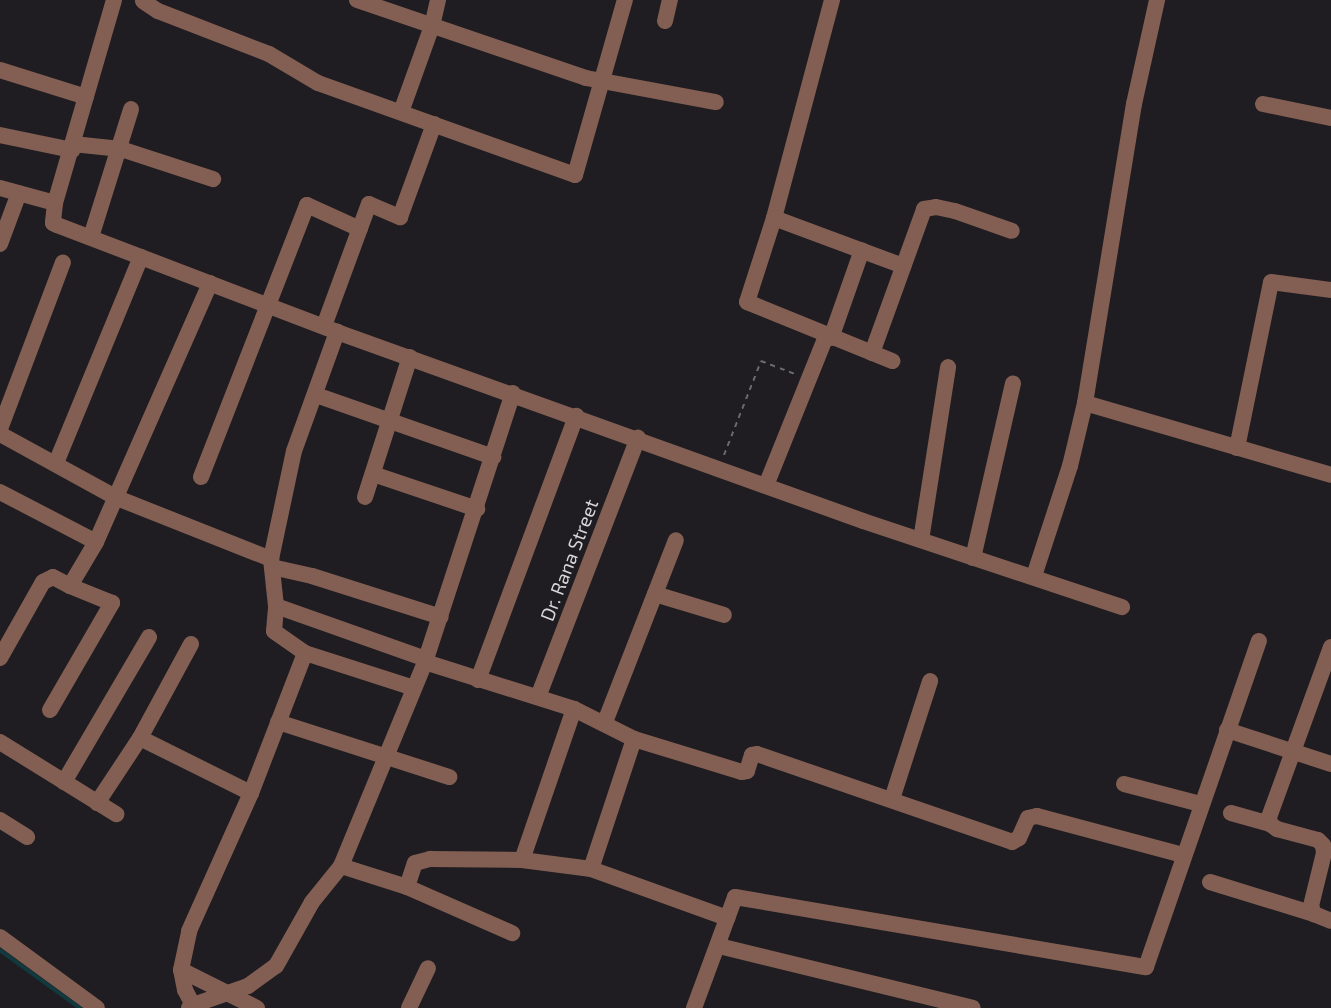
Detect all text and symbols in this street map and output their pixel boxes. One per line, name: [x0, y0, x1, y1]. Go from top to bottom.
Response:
street label: Dr. Rana Street: [535, 496, 603, 624]

